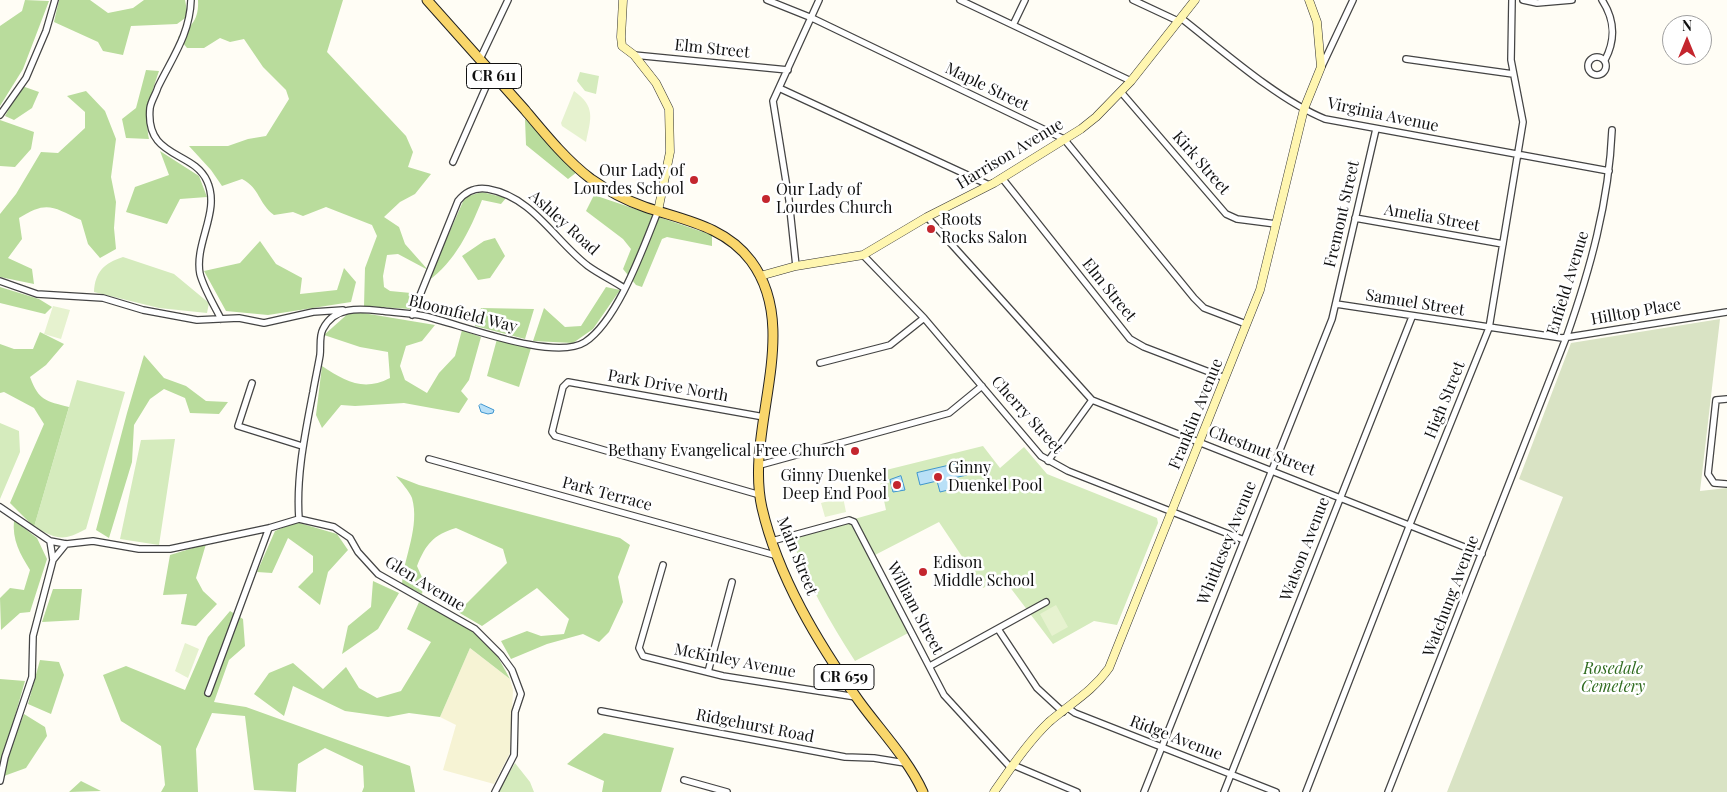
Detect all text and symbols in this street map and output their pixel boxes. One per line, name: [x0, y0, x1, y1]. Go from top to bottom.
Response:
north arrow: [1662, 15, 1712, 65]
text: N: [1682, 16, 1692, 35]
street label: Elm Street: [673, 36, 751, 62]
street label: Maple Street: [942, 59, 1032, 115]
road number: CR 611: [466, 64, 522, 88]
street label: Virginia Avenue: [1325, 94, 1441, 136]
street label: Harrison Avenue: [953, 115, 1067, 193]
street label: Kirk Street: [1168, 127, 1234, 199]
street label: Fremont Street: [1320, 159, 1364, 269]
place label: Our Lady of Lourdes School: [573, 161, 684, 199]
marker: Our Lady of Lourdes School: [688, 174, 700, 186]
place label: Our Lady of Lourdes Church: [776, 180, 892, 218]
street label: Ashley Road: [525, 187, 603, 259]
marker: Our Lady of Lourdes Church: [760, 193, 772, 205]
street label: Amelia Street: [1383, 200, 1481, 236]
place label: Roots Rocks Salon: [941, 210, 1027, 248]
marker: Roots Rocks Salon: [925, 223, 937, 235]
street label: Enfield Avenue: [1543, 229, 1593, 337]
street label: Elm Street: [1078, 255, 1140, 325]
street label: Samuel Street: [1364, 286, 1466, 320]
street label: Bloomfield Way: [407, 291, 519, 337]
street label: Hilltop Place: [1589, 295, 1683, 329]
street label: Franklin Avenue: [1165, 356, 1227, 472]
street label: High Street: [1421, 359, 1469, 441]
street label: Park Drive North: [606, 366, 730, 406]
street label: Cherry Street: [987, 372, 1067, 458]
street label: Chestnut Street: [1206, 422, 1318, 480]
place label: Bethany Evangelical Free Church: [608, 441, 845, 461]
marker: Bethany Evangelical Free Church: [849, 445, 861, 457]
place label: Ginny Duenkel Pool: [948, 458, 1043, 496]
place label: Ginny Duenkel Deep End Pool: [781, 466, 887, 504]
marker: Ginny Duenkel Pool: [932, 471, 944, 483]
street label: Park Terrace: [560, 473, 654, 515]
street label: Whittlesey Avenue: [1193, 478, 1261, 608]
marker: Ginny Duenkel Deep End Pool: [891, 479, 903, 491]
street label: Watson Avenue: [1276, 494, 1334, 604]
street label: Main Street: [773, 514, 821, 598]
street label: Watchung Avenue: [1419, 533, 1483, 659]
street label: Glen Avenue: [381, 553, 469, 615]
place label: Edison Middle School: [933, 553, 1034, 591]
street label: William Street: [883, 559, 947, 657]
marker: Edison Middle School: [917, 566, 929, 578]
street label: McKinley Avenue: [673, 640, 797, 682]
park label: Rosedale Cemetery: [1581, 659, 1645, 697]
road number: CR 659: [814, 664, 874, 690]
street label: Ridgehurst Road: [694, 705, 816, 747]
street label: Ridge Avenue: [1127, 712, 1225, 764]

